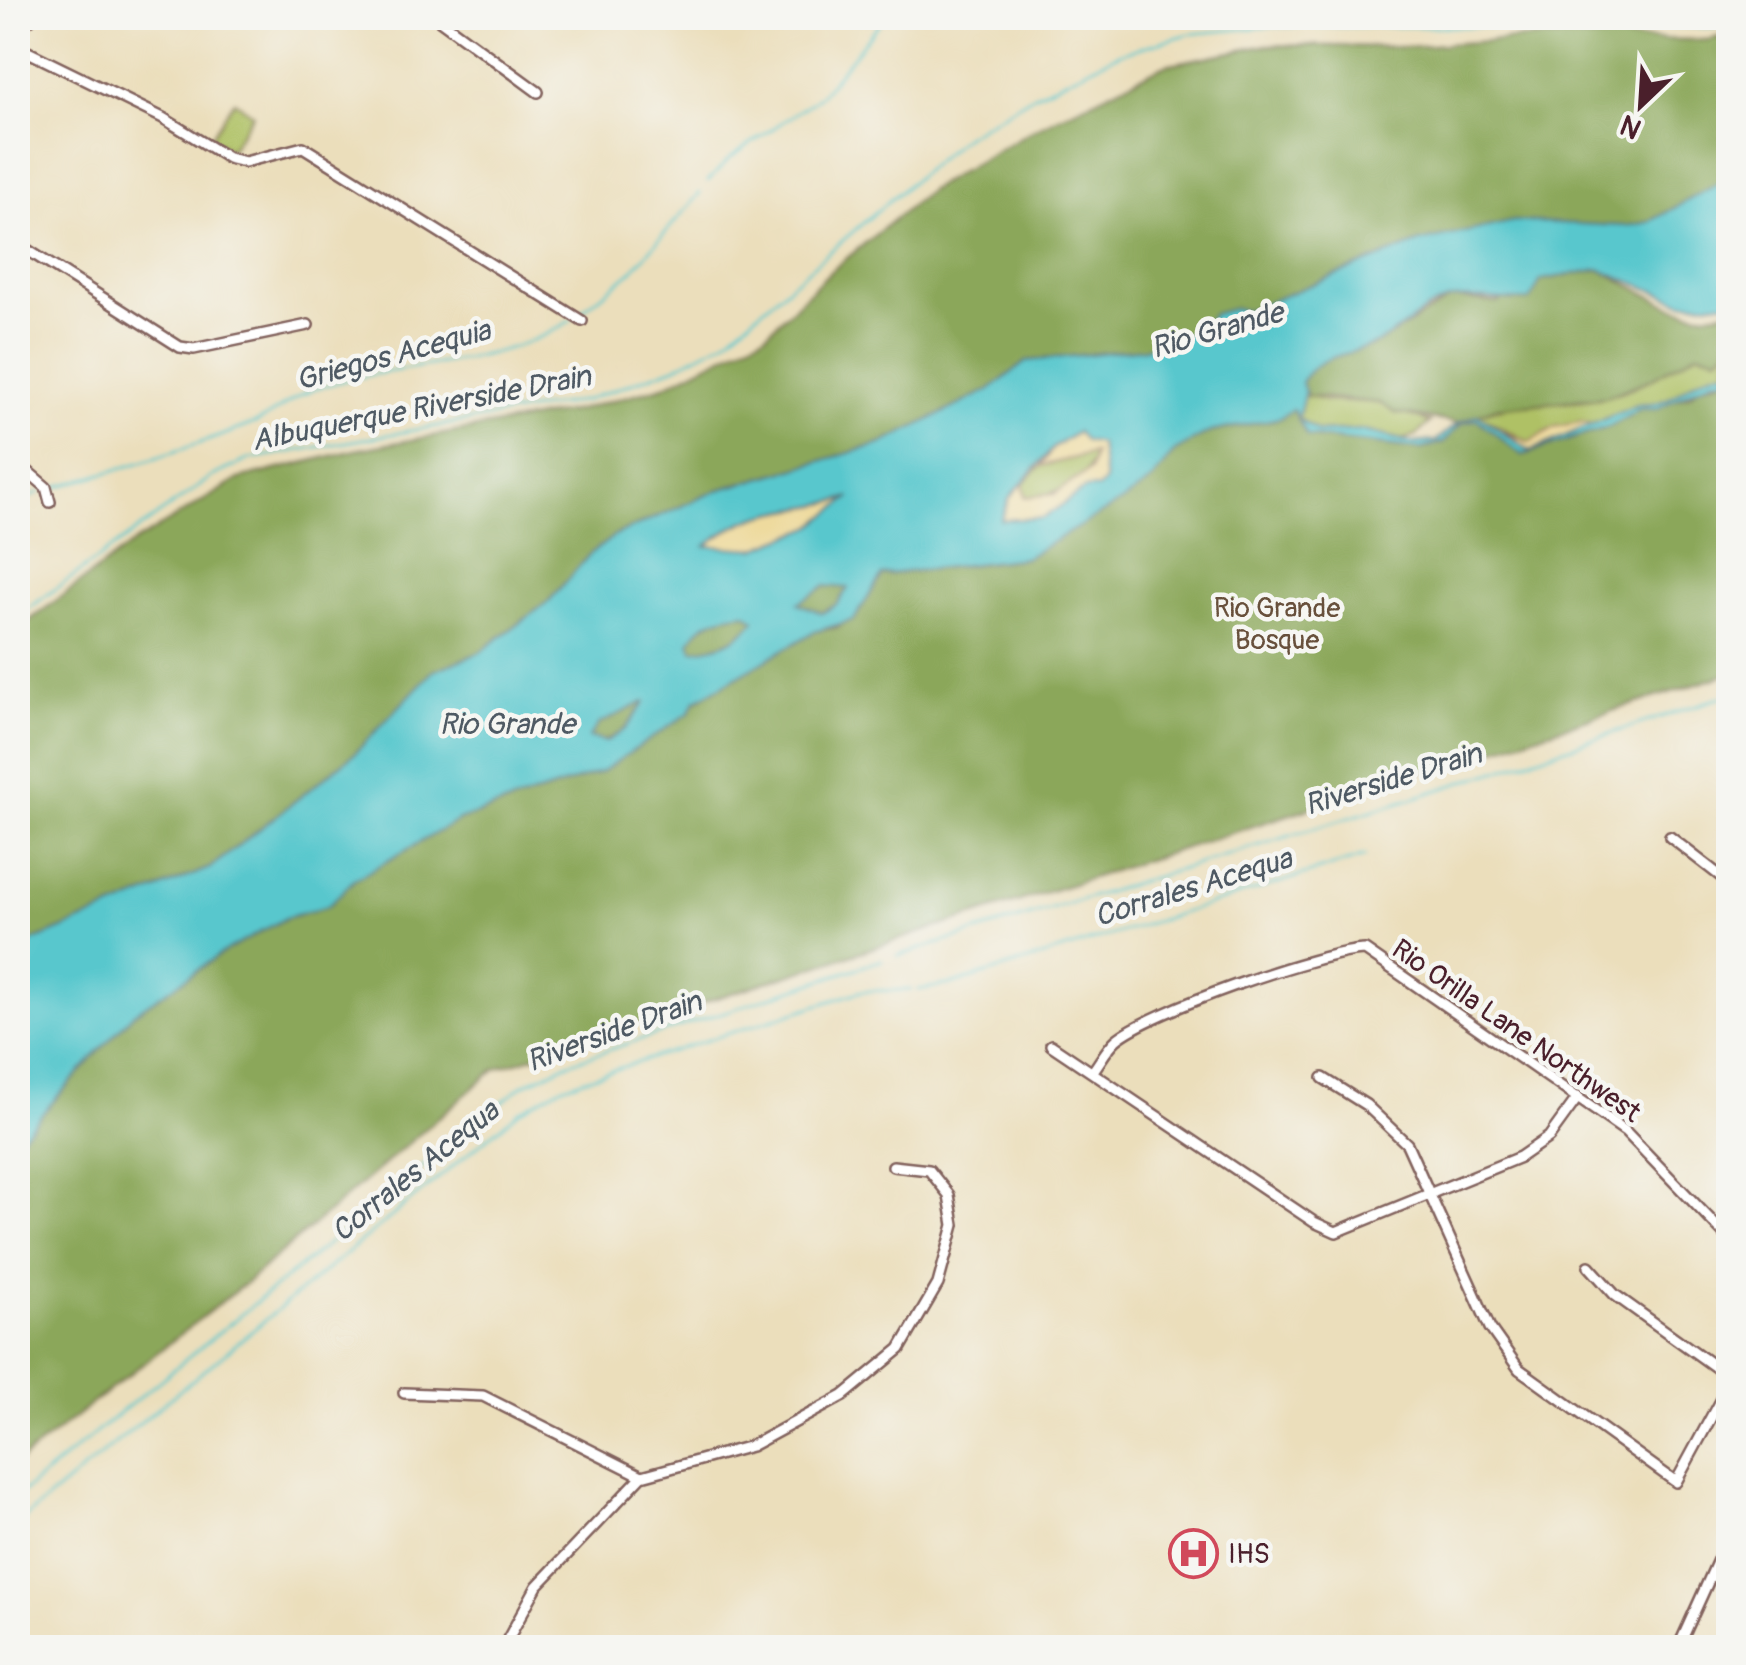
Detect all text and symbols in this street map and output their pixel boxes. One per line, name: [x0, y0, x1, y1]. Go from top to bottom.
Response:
north arrow: [1591, 55, 1691, 155]
text: N: [1615, 106, 1647, 146]
water label: Rio Grande: [1147, 293, 1291, 367]
water label: Griegos Acequia: [292, 311, 496, 399]
water label: Albuquerque Riverside Drain: [248, 357, 596, 460]
park label: Rio Grande Bosque: [1214, 591, 1341, 658]
water label: Rio Grande: [439, 706, 578, 743]
water label: Riverside Drain: [1300, 734, 1488, 824]
water label: Corrales Acequa: [1090, 839, 1298, 935]
street label: Rio Orilla Lane Northwest: [1385, 932, 1648, 1131]
water label: Riverside Drain: [522, 982, 708, 1080]
water label: Corrales Acequa: [324, 1091, 508, 1250]
hospital icon: IHS: [1167, 1527, 1219, 1579]
place label: IHS: [1228, 1537, 1270, 1572]

